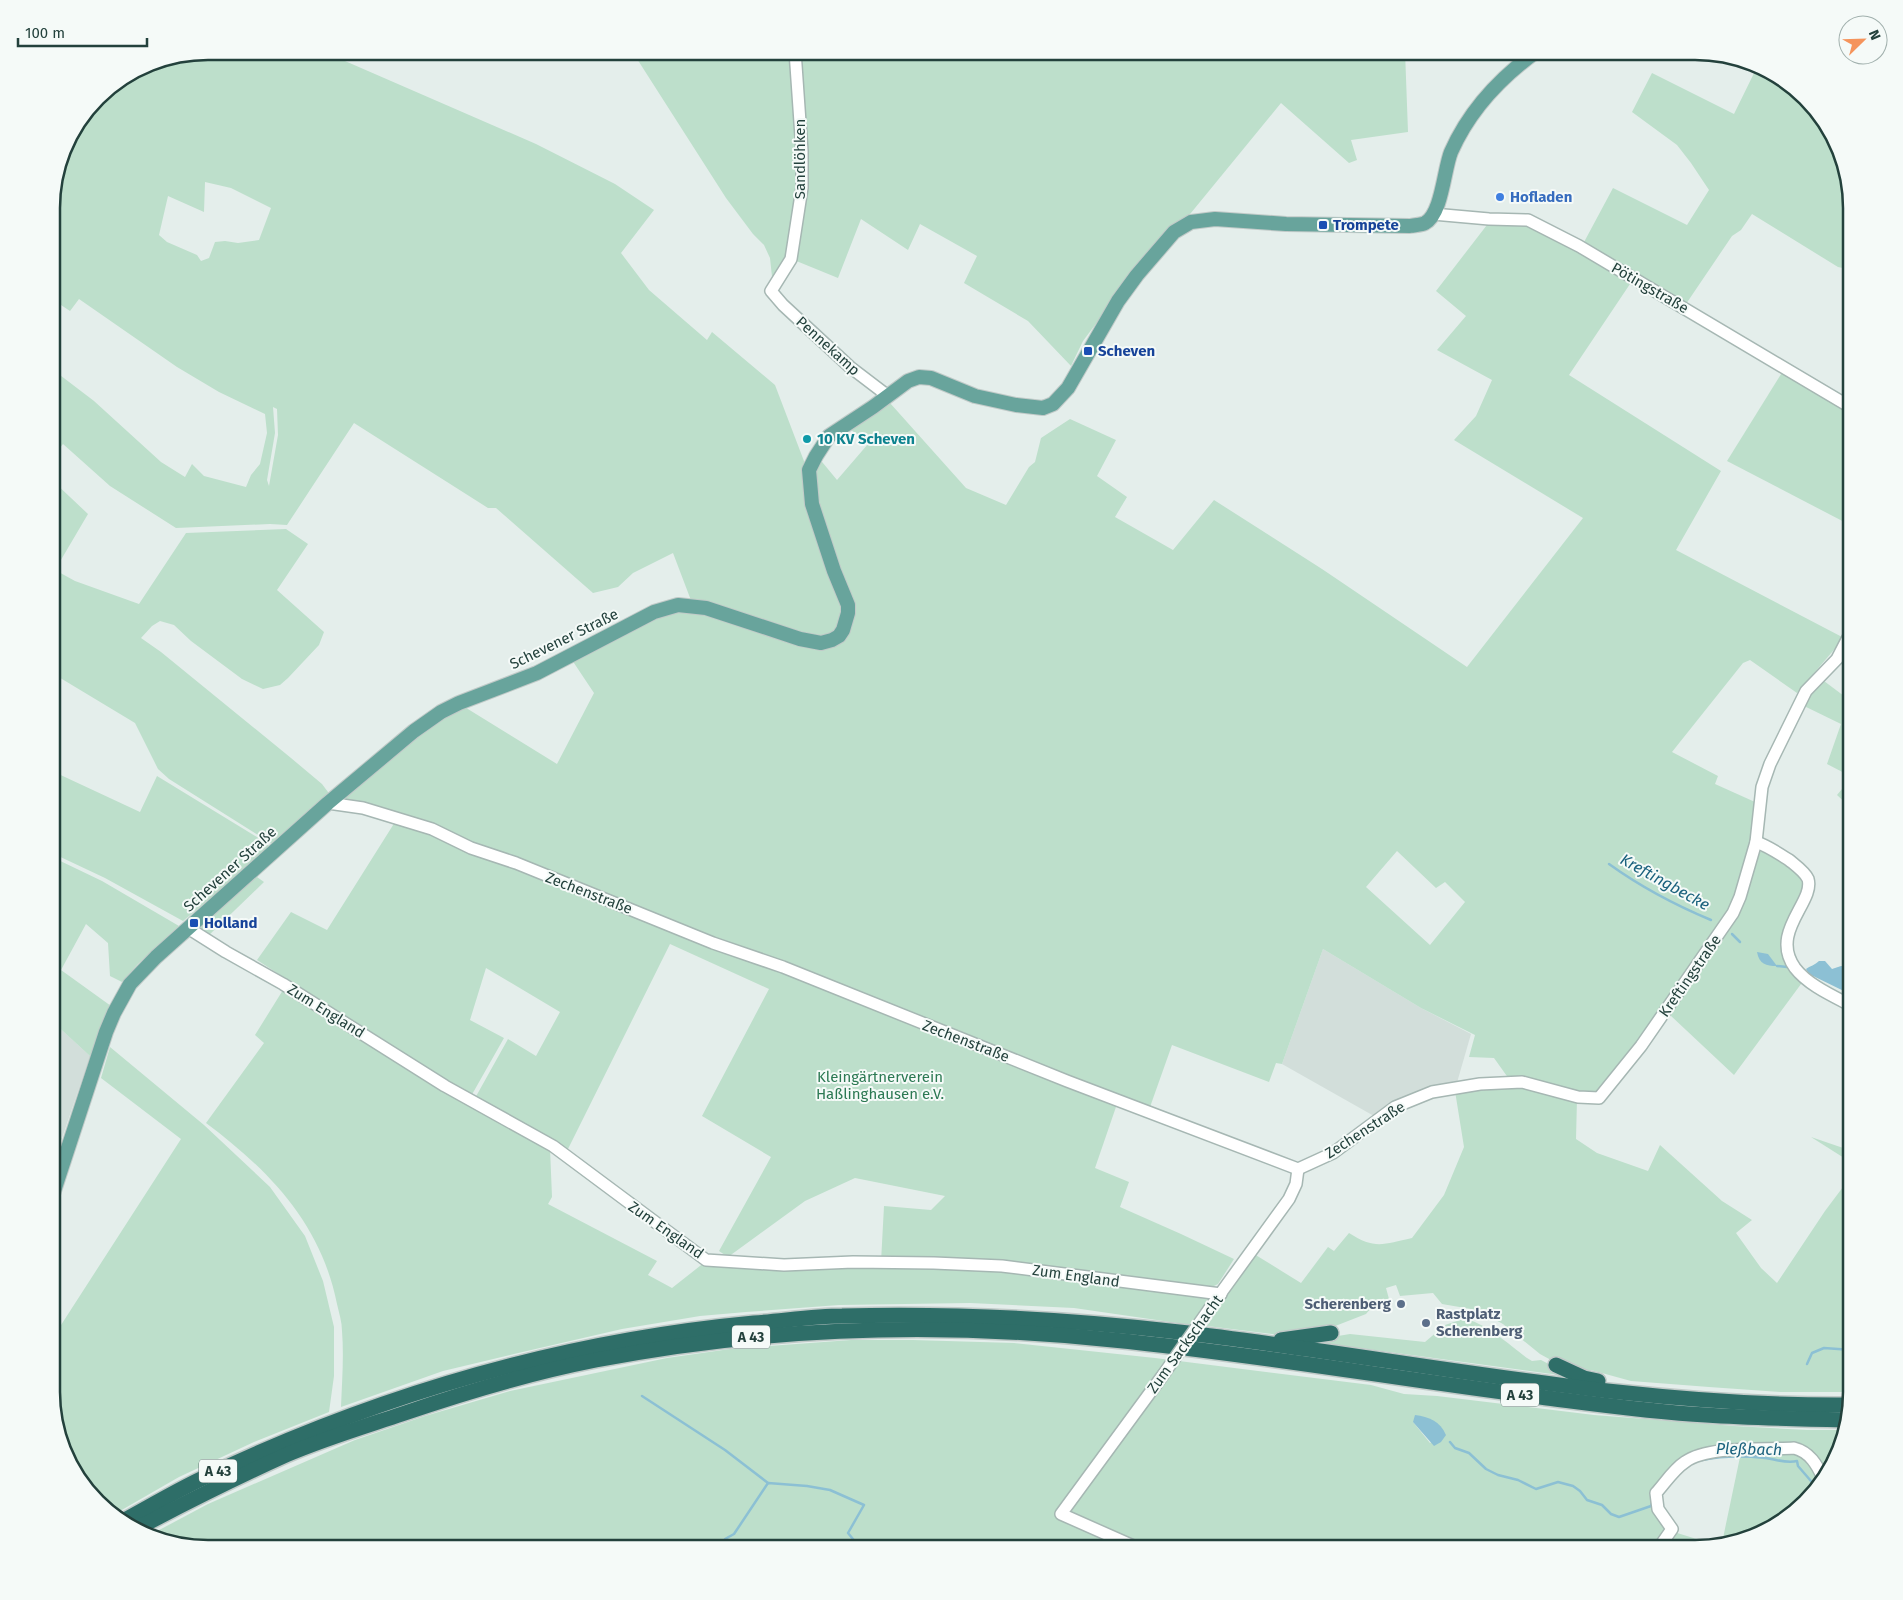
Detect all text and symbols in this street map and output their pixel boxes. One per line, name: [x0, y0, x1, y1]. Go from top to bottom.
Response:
scale bar: [18, 15, 146, 47]
north arrow: [1838, 15, 1888, 65]
text: 100 m: [25, 24, 65, 42]
text: N: [1865, 28, 1884, 43]
street label: Sandlöhken: [791, 119, 809, 199]
place label: Hofladen: [1510, 188, 1572, 206]
marker: Hofladen: [1494, 191, 1506, 203]
place label: Trompete: [1333, 216, 1399, 234]
marker: Trompete: [1317, 219, 1329, 231]
street label: Pötingstraße: [1608, 259, 1692, 317]
street label: Pennekamp: [792, 313, 864, 379]
place label: Scheven: [1098, 342, 1155, 360]
marker: Scheven: [1082, 345, 1094, 357]
place label: 10 KV Scheven: [817, 430, 915, 448]
marker: 10 KV Scheven: [801, 433, 813, 445]
street label: Schevener Straße: [507, 605, 621, 673]
street label: Schevener Straße: [180, 823, 280, 915]
water label: Kreftingbecke: [1617, 850, 1713, 914]
street label: Zechenstraße: [543, 868, 635, 918]
place label: Holland: [204, 914, 257, 932]
marker: Holland: [188, 917, 200, 929]
street label: Kreftingstraße: [1655, 931, 1725, 1021]
street label: Zum England: [284, 980, 368, 1042]
street label: Zechenstraße: [920, 1016, 1012, 1066]
park label: Kleingärtnerverein Haßlinghausen e.V.: [816, 1068, 944, 1103]
street label: Zechenstraße: [1322, 1098, 1408, 1162]
street label: Zum England: [625, 1197, 707, 1263]
street label: Zum England: [1031, 1261, 1121, 1291]
street label: Zum Sackschacht: [1143, 1291, 1227, 1396]
place label: Scherenberg: [1304, 1295, 1392, 1313]
marker: Scherenberg: [1395, 1298, 1407, 1310]
place label: Rastplatz Scherenberg: [1436, 1305, 1523, 1340]
marker: Rastplatz Scherenberg: [1420, 1317, 1432, 1329]
road number: A 43: [732, 1325, 770, 1348]
road number: A 43: [1501, 1384, 1539, 1406]
water label: Pleßbach: [1716, 1439, 1782, 1459]
road number: A 43: [199, 1460, 237, 1482]

